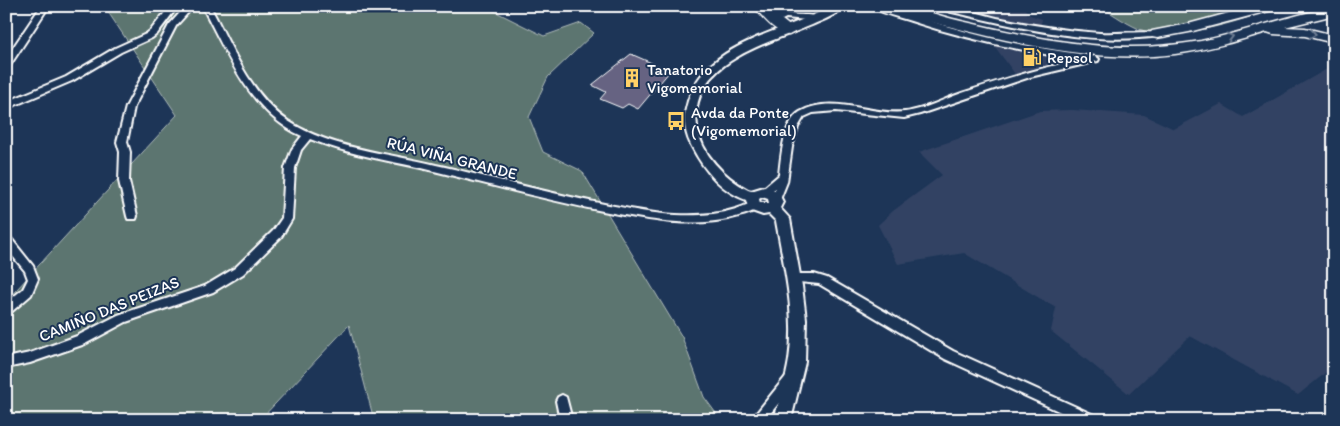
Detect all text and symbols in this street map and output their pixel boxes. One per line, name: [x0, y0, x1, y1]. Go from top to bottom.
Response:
one-way arrow: [1309, 28, 1318, 38]
one-way arrow: [1226, 32, 1235, 43]
fuel station icon: Repsol: [1021, 46, 1043, 68]
place label: Repsol: [1047, 48, 1093, 67]
place label: Tanatorio Vigomemorial: [647, 60, 743, 97]
building icon: Tanatorio Vigomemorial: [621, 67, 643, 89]
place label: Avda da Ponte (Vigomemorial): [691, 103, 797, 140]
bus stop icon: Avda da Ponte (Vigomemorial): [665, 110, 687, 132]
street label: RÚA VIÑA GRANDE: [385, 133, 519, 183]
street label: CAMIÑO DAS PEIZAS: [36, 272, 182, 346]

